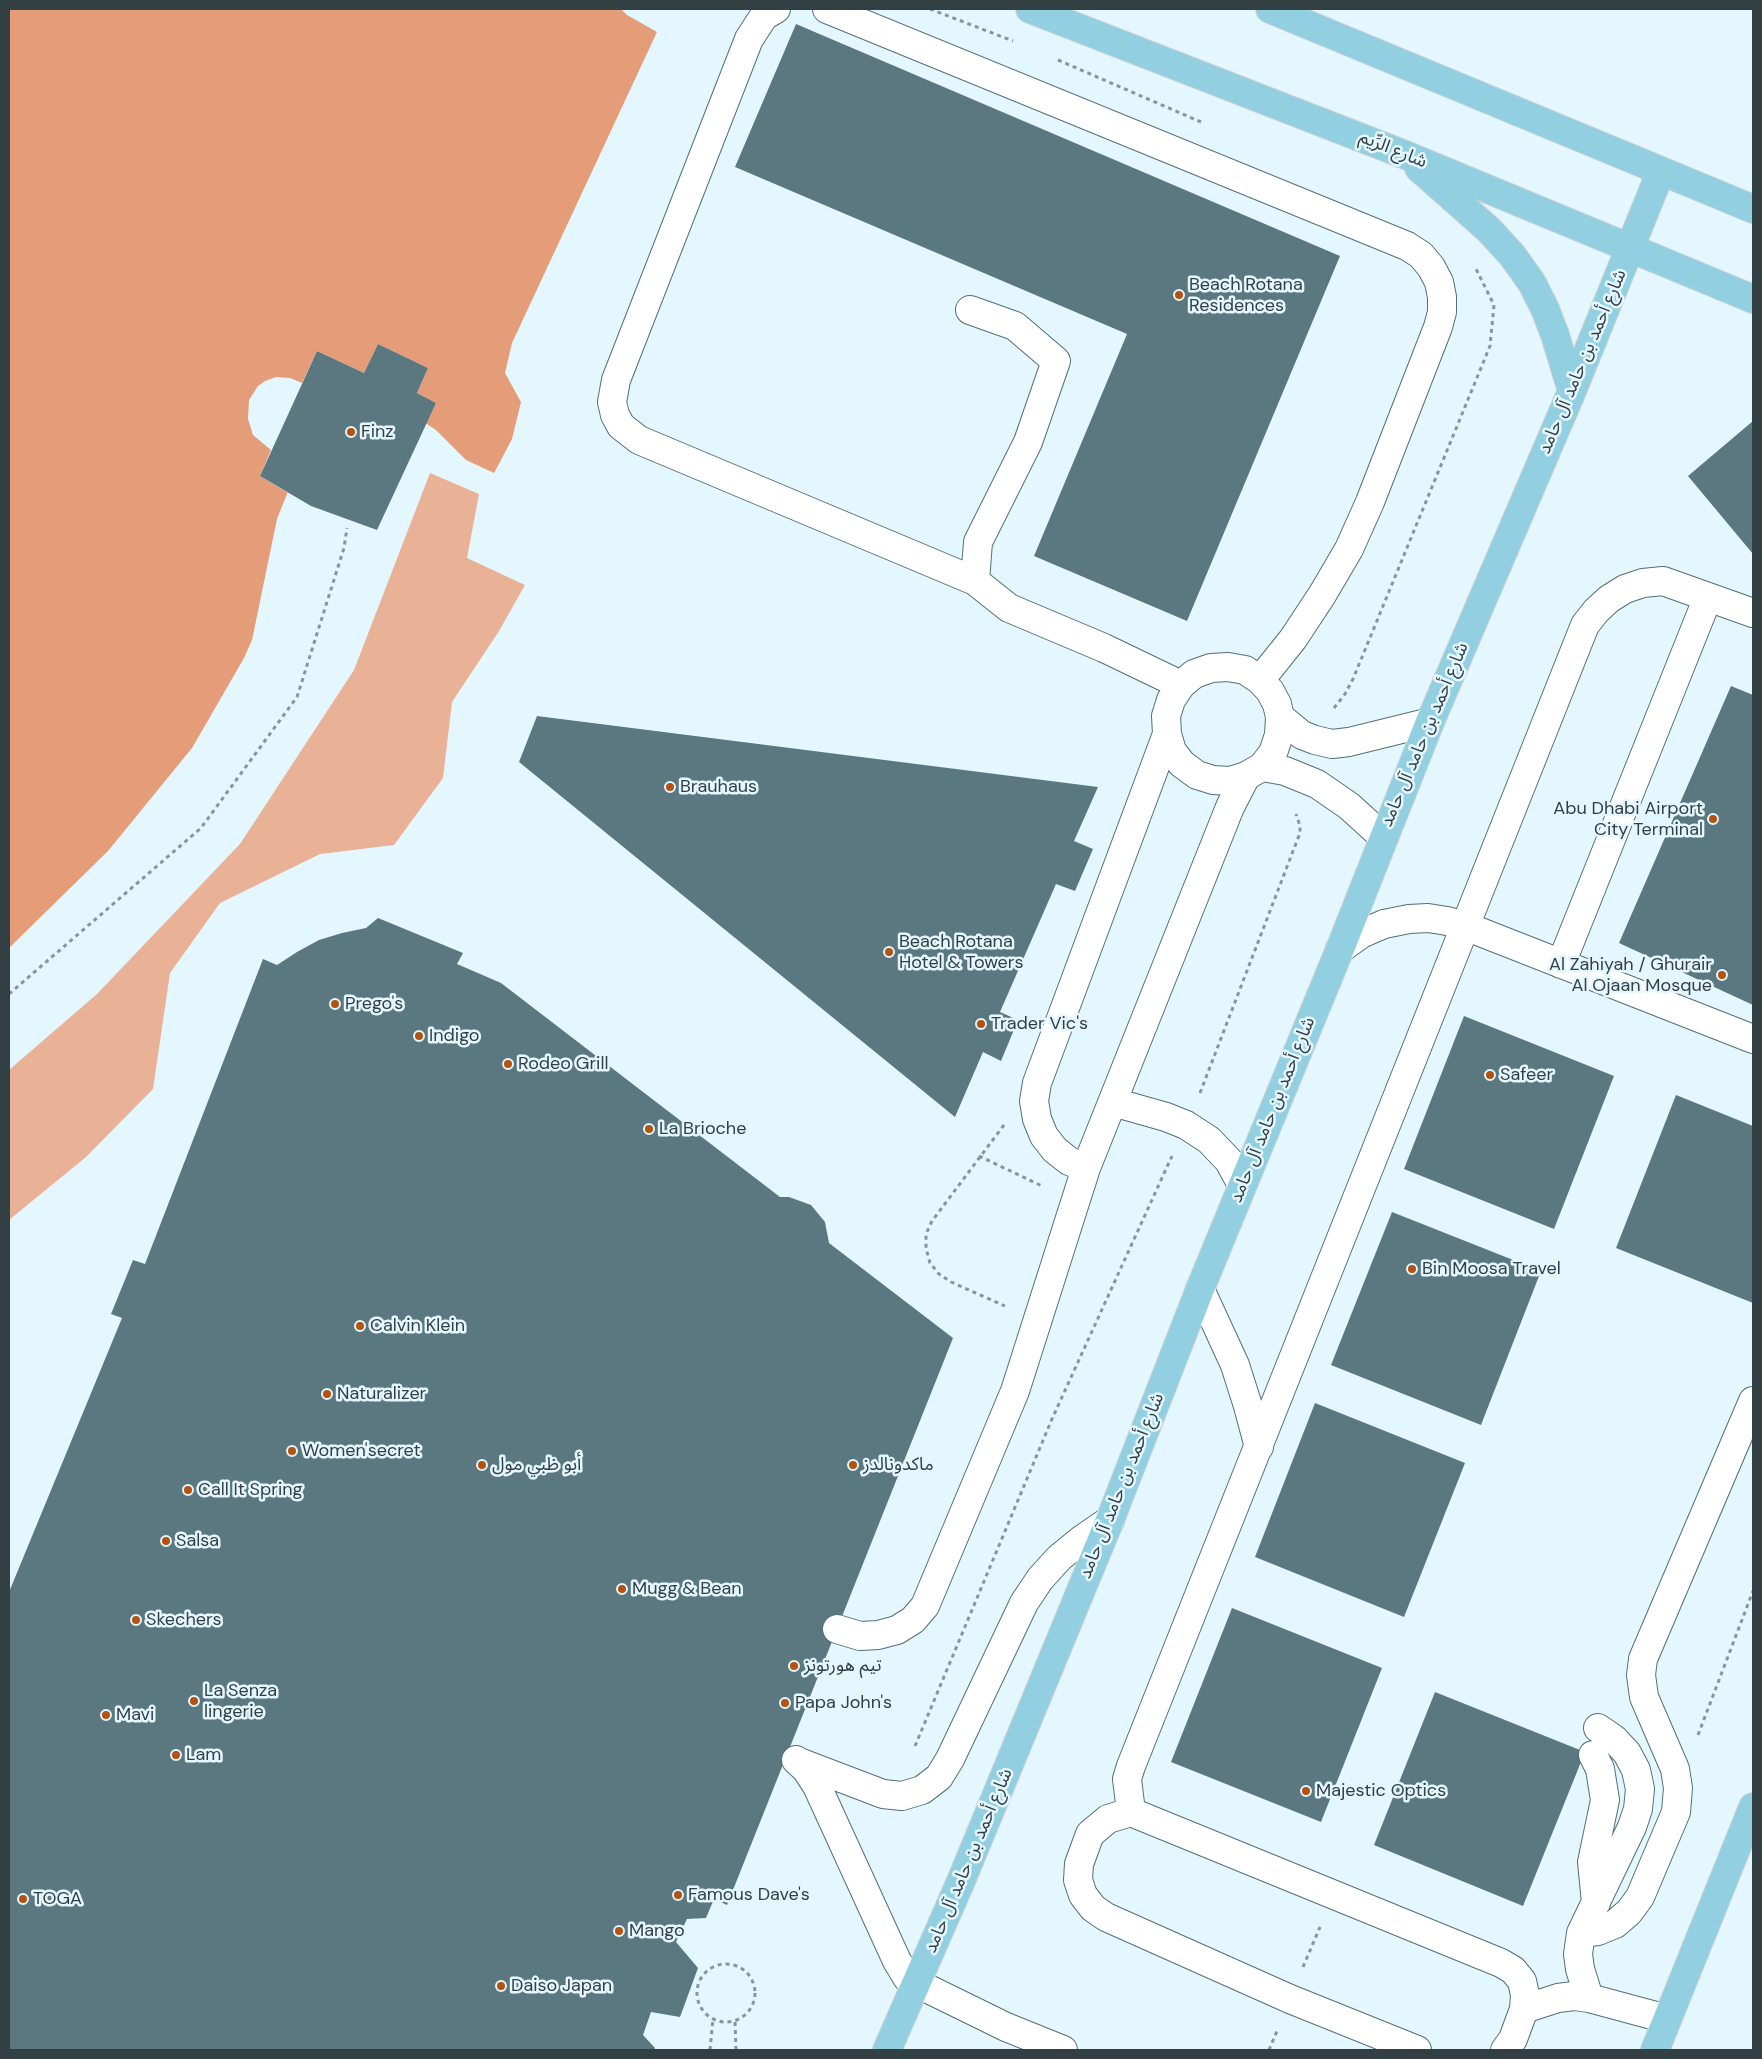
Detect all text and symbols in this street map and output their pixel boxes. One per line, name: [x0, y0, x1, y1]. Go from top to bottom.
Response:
street label: شارع الرِّيم: [1356, 127, 1430, 173]
street label: شارع أحمد بن حامد آل حامد: [1534, 267, 1632, 457]
place label: Beach Rotana Residences: [1189, 274, 1303, 316]
marker: Beach Rotana Residences: [1173, 289, 1185, 301]
place label: Finz: [361, 421, 394, 443]
marker: Finz: [345, 426, 357, 438]
street label: شارع أحمد بن حامد آل حامد: [1376, 640, 1474, 830]
place label: Brauhaus: [680, 776, 757, 798]
marker: Brauhaus: [664, 781, 676, 793]
place label: Abu Dhabi Airport City Terminal: [1553, 798, 1703, 841]
marker: Abu Dhabi Airport City Terminal: [1707, 813, 1719, 825]
place label: Beach Rotana Hotel & Towers: [899, 931, 1024, 974]
marker: Beach Rotana Hotel & Towers: [883, 946, 895, 958]
place label: Al Zahiyah / Ghurair Al Ojaan Mosque: [1549, 954, 1712, 996]
marker: Al Zahiyah / Ghurair Al Ojaan Mosque: [1716, 969, 1728, 981]
place label: Prego's: [345, 993, 403, 1015]
marker: Prego's: [329, 998, 341, 1010]
place label: Trader Vic's: [991, 1013, 1088, 1035]
street label: شارع أحمد بن حامد آل حامد: [1226, 1014, 1320, 1206]
marker: Trader Vic's: [975, 1018, 987, 1030]
place label: Indigo: [429, 1025, 480, 1047]
marker: Indigo: [413, 1030, 425, 1042]
place label: Rodeo Grill: [518, 1053, 608, 1075]
marker: Rodeo Grill: [502, 1058, 514, 1070]
place label: Safeer: [1500, 1064, 1553, 1086]
marker: Safeer: [1484, 1069, 1496, 1081]
place label: La Brioche: [659, 1118, 746, 1140]
marker: La Brioche: [643, 1123, 655, 1135]
place label: Bin Moosa Travel: [1422, 1258, 1561, 1280]
marker: Bin Moosa Travel: [1406, 1263, 1418, 1275]
place label: Calvin Klein: [370, 1315, 465, 1337]
marker: Calvin Klein: [354, 1320, 366, 1332]
place label: Naturalizer: [337, 1383, 426, 1405]
marker: Naturalizer: [321, 1388, 333, 1400]
street label: شارع أحمد بن حامد آل حامد: [1075, 1390, 1169, 1582]
place label: Women'secret: [302, 1440, 421, 1462]
marker: Women'secret: [286, 1445, 298, 1457]
place label: أبو ظبي مول: [492, 1454, 581, 1476]
place label: ماكدونالدز: [863, 1454, 934, 1476]
marker: أبو ظبي مول: [476, 1459, 488, 1471]
marker: ماكدونالدز: [847, 1459, 859, 1471]
place label: Call It Spring: [198, 1479, 303, 1501]
marker: Call It Spring: [182, 1484, 194, 1496]
place label: Salsa: [176, 1530, 219, 1552]
marker: Salsa: [160, 1535, 172, 1547]
place label: Mugg & Bean: [632, 1578, 742, 1600]
marker: Mugg & Bean: [616, 1583, 628, 1595]
place label: Skechers: [146, 1609, 222, 1631]
marker: Skechers: [130, 1614, 142, 1626]
place label: تيم هورتونز: [804, 1655, 882, 1677]
marker: تيم هورتونز: [788, 1660, 800, 1672]
place label: La Senza lingerie: [204, 1680, 277, 1722]
place label: Papa John's: [795, 1692, 892, 1714]
marker: La Senza lingerie: [188, 1695, 200, 1707]
marker: Papa John's: [779, 1697, 791, 1709]
place label: Mavi: [116, 1704, 154, 1726]
marker: Mavi: [100, 1709, 112, 1721]
place label: Lam: [186, 1744, 221, 1766]
marker: Lam: [170, 1749, 182, 1761]
street label: شارع أحمد بن حامد آل حامد: [920, 1766, 1018, 1956]
place label: Majestic Optics: [1316, 1780, 1446, 1802]
marker: Majestic Optics: [1300, 1785, 1312, 1797]
place label: Famous Dave's: [688, 1884, 810, 1906]
place label: TOGA: [33, 1888, 82, 1910]
marker: Famous Dave's: [672, 1889, 684, 1901]
marker: TOGA: [17, 1893, 29, 1905]
place label: Mango: [629, 1920, 685, 1942]
marker: Mango: [613, 1925, 625, 1937]
place label: Daiso Japan: [511, 1975, 612, 1997]
marker: Daiso Japan: [495, 1980, 507, 1992]

